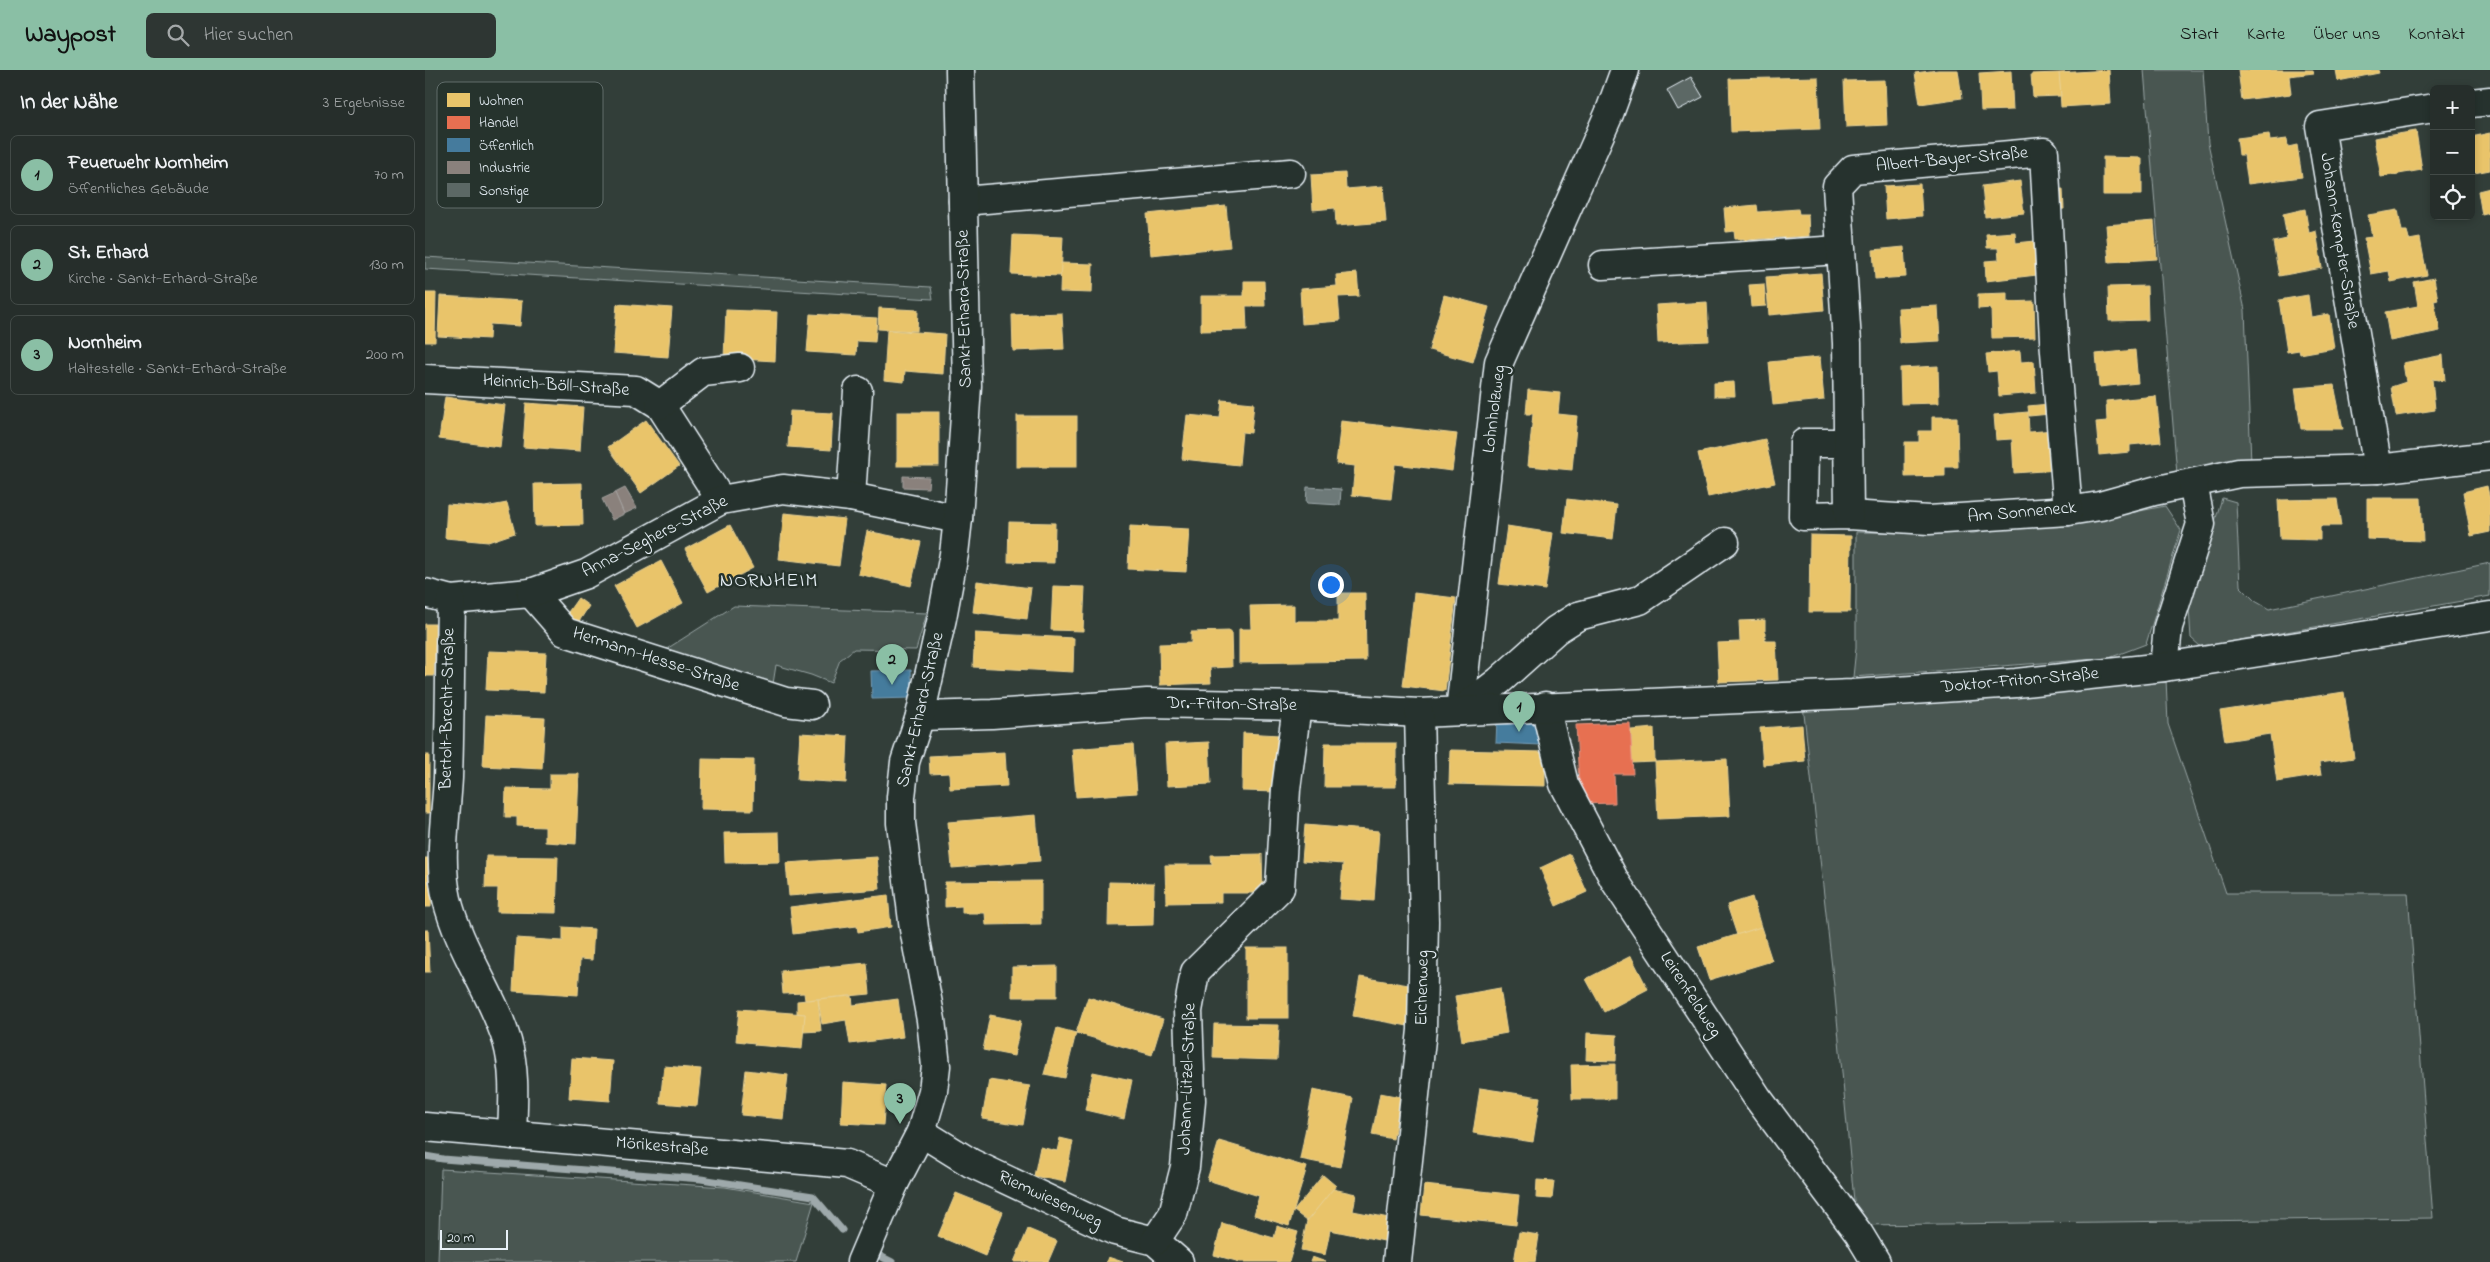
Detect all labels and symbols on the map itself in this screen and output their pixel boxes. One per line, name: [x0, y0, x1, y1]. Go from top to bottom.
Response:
legend: [437, 82, 603, 208]
text: Wohnen: [479, 91, 524, 112]
text: Handel: [479, 113, 518, 134]
text: Öffentlich: [479, 136, 534, 157]
street label: Albert-Bayer-Straße: [1875, 140, 2030, 180]
street label: Johann-Kempter-Straße: [2312, 151, 2366, 332]
text: Industrie: [479, 158, 531, 179]
text: Sonstige: [479, 181, 530, 203]
street label: Sankt-Erhard-Straße: [951, 229, 979, 388]
street label: Lohnholzweg: [1477, 363, 1514, 455]
street label: Heinrich-Böll-Straße: [482, 368, 631, 404]
street label: Anna-Seghers-Straße: [577, 488, 734, 586]
street label: Am Sonneneck: [1967, 495, 2078, 531]
district label: NORNHEIM: [720, 567, 818, 596]
your location: [1318, 572, 1344, 598]
street label: Hermann-Hesse-Straße: [569, 621, 744, 700]
street label: Bertolt-Brecht-Straße: [434, 627, 462, 791]
street label: Sankt-Erhard-Straße: [891, 629, 952, 790]
pin: 2: [876, 644, 908, 685]
street label: Doktor-Friton-Straße: [1939, 661, 2101, 701]
street label: Dr.-Friton-Straße: [1166, 691, 1298, 719]
pin: 1: [1503, 691, 1535, 732]
street label: Leirenfeldweg: [1652, 947, 1728, 1044]
street label: Eichenweg: [1409, 950, 1438, 1026]
street label: Johann-Litzel-Straße: [1172, 1002, 1204, 1155]
pin: 3: [884, 1083, 916, 1124]
street label: Mörikestraße: [615, 1130, 710, 1164]
street label: Riemwiesenweg: [993, 1164, 1106, 1236]
scale bar: [440, 1227, 507, 1250]

